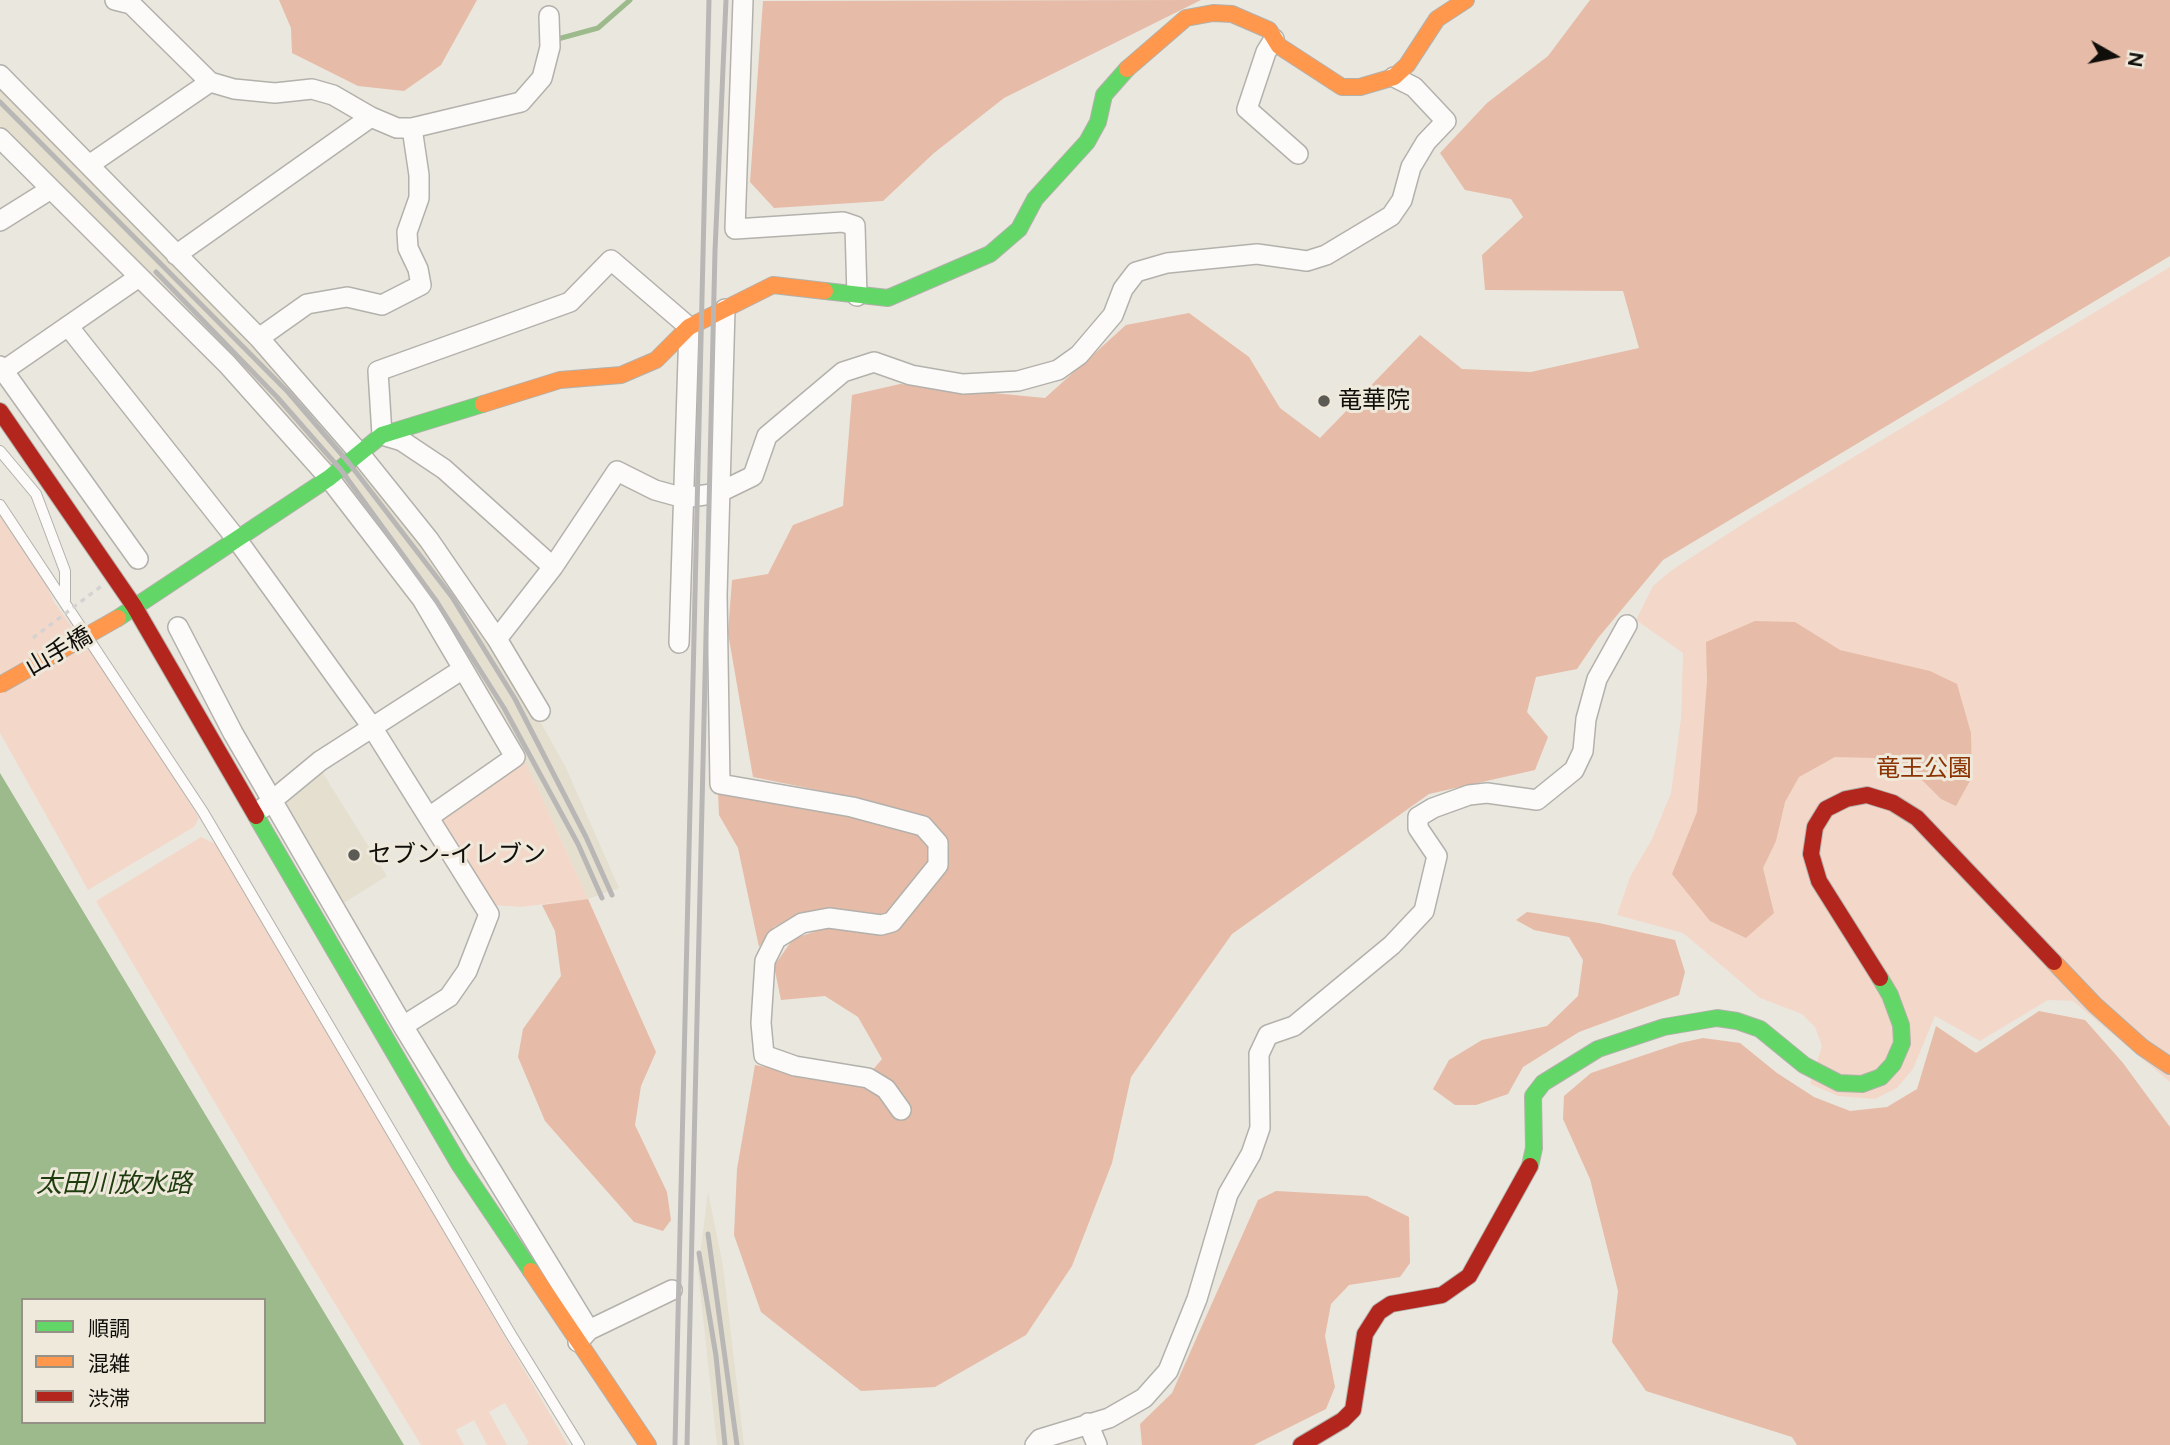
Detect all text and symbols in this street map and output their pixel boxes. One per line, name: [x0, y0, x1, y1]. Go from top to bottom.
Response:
north arrow: [2079, 21, 2149, 91]
text: N: [2123, 50, 2148, 68]
place label: 竜華院: [1338, 387, 1410, 415]
marker: 竜華院: [1316, 393, 1332, 409]
street label: 山手橋: [21, 622, 97, 682]
park label: 竜王公園: [1876, 755, 1972, 783]
place label: セブン-イレブン: [368, 841, 546, 869]
marker: セブン-イレブン: [346, 847, 362, 863]
water label: 太田川放水路: [36, 1168, 192, 1200]
legend: [21, 1298, 266, 1424]
text: 順調: [88, 1316, 130, 1341]
text: 混雑: [88, 1351, 130, 1376]
text: 渋滞: [88, 1386, 130, 1411]

